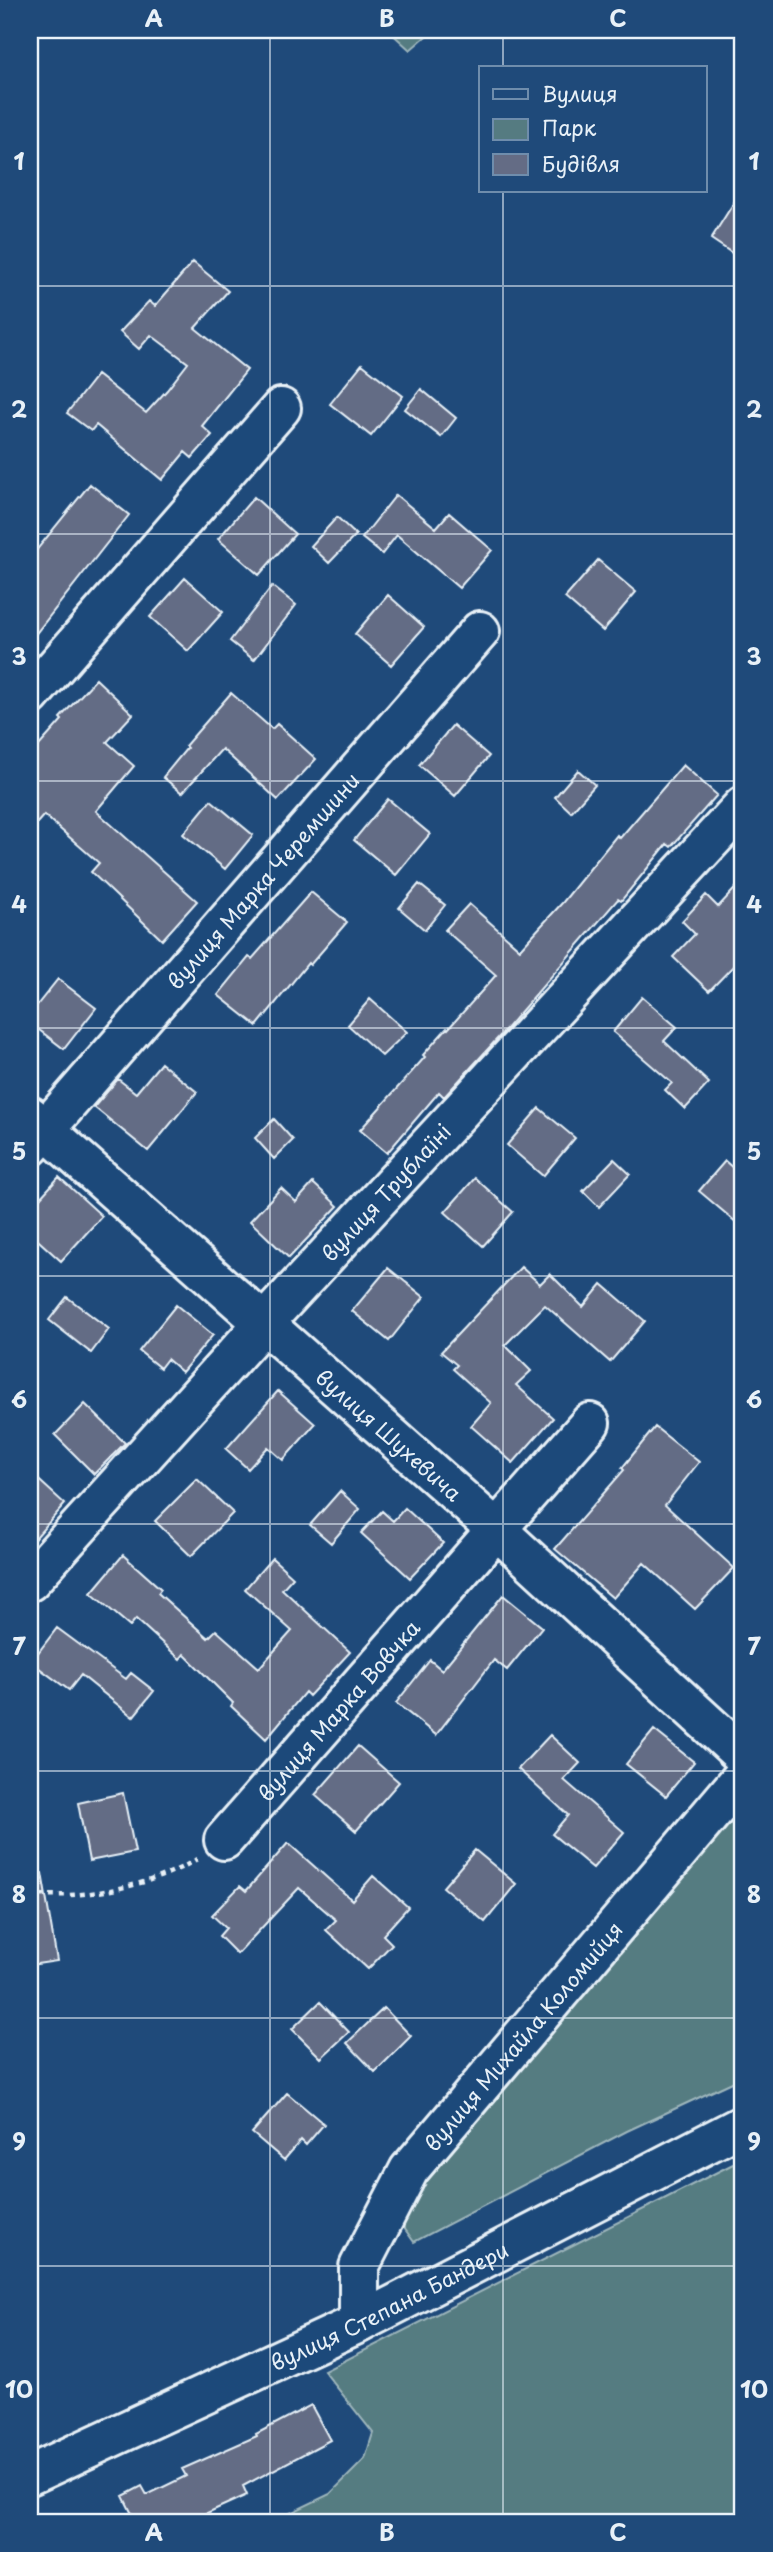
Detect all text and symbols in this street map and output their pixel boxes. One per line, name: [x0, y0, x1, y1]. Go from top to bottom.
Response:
text: A: [145, 0, 163, 35]
text: B: [379, 0, 395, 35]
text: C: [609, 0, 627, 35]
legend: [479, 66, 706, 192]
text: Вулиця: [542, 77, 618, 109]
text: Парк: [542, 111, 597, 143]
text: 1: [14, 143, 25, 178]
text: 1: [749, 143, 760, 178]
text: Будівля: [542, 147, 620, 179]
text: 2: [11, 391, 27, 426]
text: 2: [746, 391, 762, 426]
text: 3: [11, 638, 27, 673]
text: 3: [746, 638, 762, 673]
street label: вулиця Марка Черемшини: [159, 765, 366, 996]
text: 4: [11, 886, 27, 921]
text: 4: [746, 886, 762, 921]
street label: вулиця Трублаїні: [313, 1116, 458, 1268]
text: 5: [12, 1133, 26, 1168]
text: 5: [747, 1133, 761, 1168]
street label: вулиця Шухевича: [309, 1361, 470, 1508]
text: 6: [11, 1381, 27, 1416]
text: 6: [746, 1381, 762, 1416]
street label: вулиця Марка Вовчка: [250, 1612, 427, 1808]
text: 7: [12, 1628, 26, 1663]
text: 7: [747, 1628, 761, 1663]
text: 8: [12, 1876, 26, 1911]
text: 8: [747, 1876, 761, 1911]
street label: вулиця Михайла Коломийця: [416, 1914, 629, 2158]
text: 9: [12, 2123, 26, 2158]
text: 9: [747, 2123, 761, 2158]
street label: вулиця Степана Бандери: [265, 2233, 513, 2378]
text: 10: [5, 2371, 33, 2406]
text: 10: [740, 2371, 768, 2406]
text: A: [145, 2514, 163, 2549]
text: B: [379, 2514, 395, 2549]
text: C: [609, 2514, 627, 2549]

